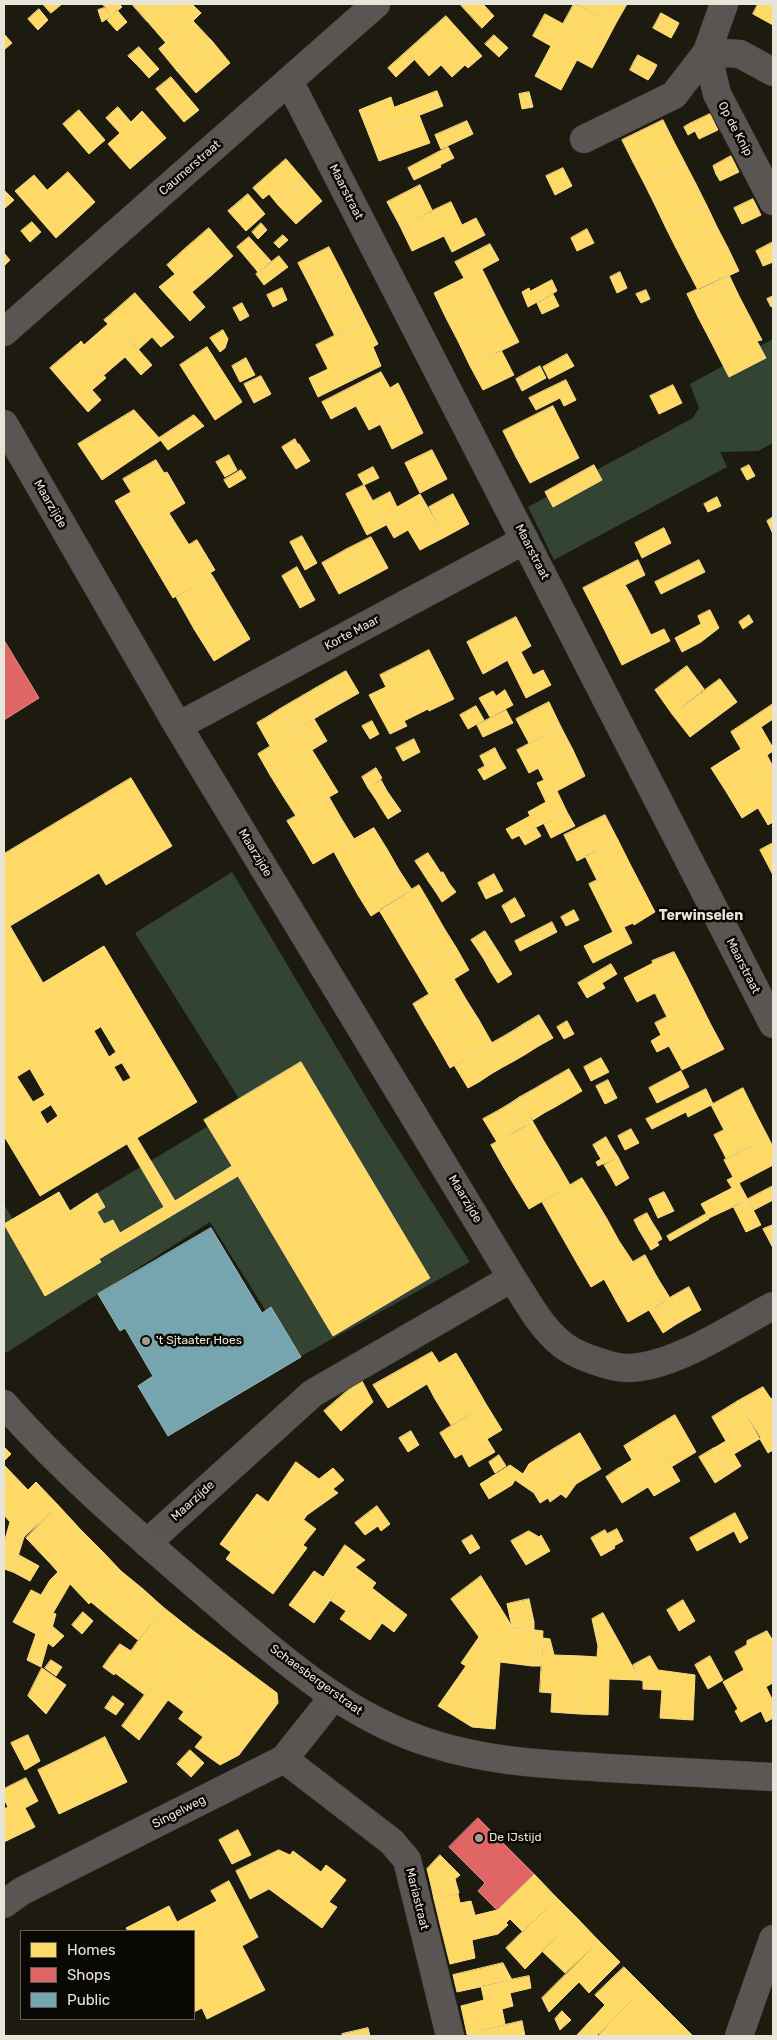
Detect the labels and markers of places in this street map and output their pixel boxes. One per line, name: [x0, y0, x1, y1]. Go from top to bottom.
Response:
place label: 't Sjtaater Hoes: [156, 1334, 242, 1348]
marker: 't Sjtaater Hoes: [140, 1335, 152, 1347]
place label: De IJstijd: [489, 1831, 542, 1845]
marker: De IJstijd: [473, 1832, 485, 1844]

